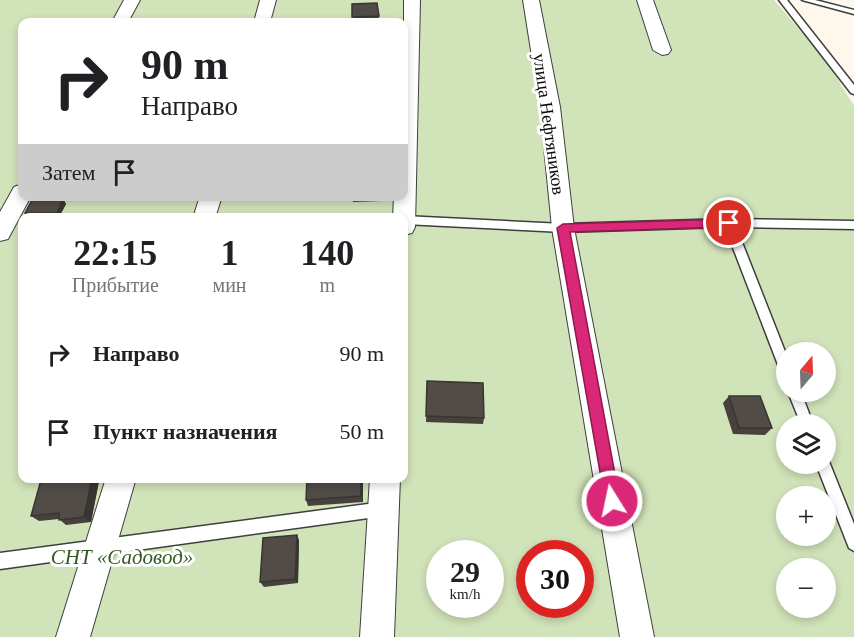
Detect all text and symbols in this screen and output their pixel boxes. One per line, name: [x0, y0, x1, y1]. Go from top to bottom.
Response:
icon: right: [42, 42, 120, 120]
text: 90 m: [141, 42, 229, 88]
street label: улица Нефтяников: [529, 52, 569, 196]
text: Направо: [141, 91, 238, 121]
icon: arrive: [108, 156, 141, 189]
text: Затем: [42, 160, 96, 185]
pin: [703, 197, 754, 248]
icon: arrive: [712, 206, 745, 239]
text: 22:15: [73, 233, 157, 273]
text: 1: [221, 233, 239, 273]
text: 140: [300, 233, 354, 273]
text: Прибытие: [72, 274, 159, 296]
text: мин: [213, 274, 247, 296]
text: m: [319, 274, 335, 296]
icon: right: [42, 338, 75, 371]
text: Направо: [93, 341, 179, 366]
text: 90 m: [339, 341, 384, 366]
north arrow: [776, 342, 836, 402]
map controls: [776, 342, 836, 618]
button: layers: [776, 414, 836, 474]
icon: arrive: [42, 416, 75, 449]
text: Пункт назначения: [93, 419, 278, 444]
text: 50 m: [339, 419, 384, 444]
position arrow: [580, 469, 644, 533]
button: +: [776, 486, 836, 546]
speed limit sign: 30: [516, 540, 594, 618]
park label: СНТ «Садовод»: [51, 545, 193, 569]
text: 29: [450, 555, 480, 588]
button: −: [776, 558, 836, 618]
text: km/h: [450, 586, 480, 602]

